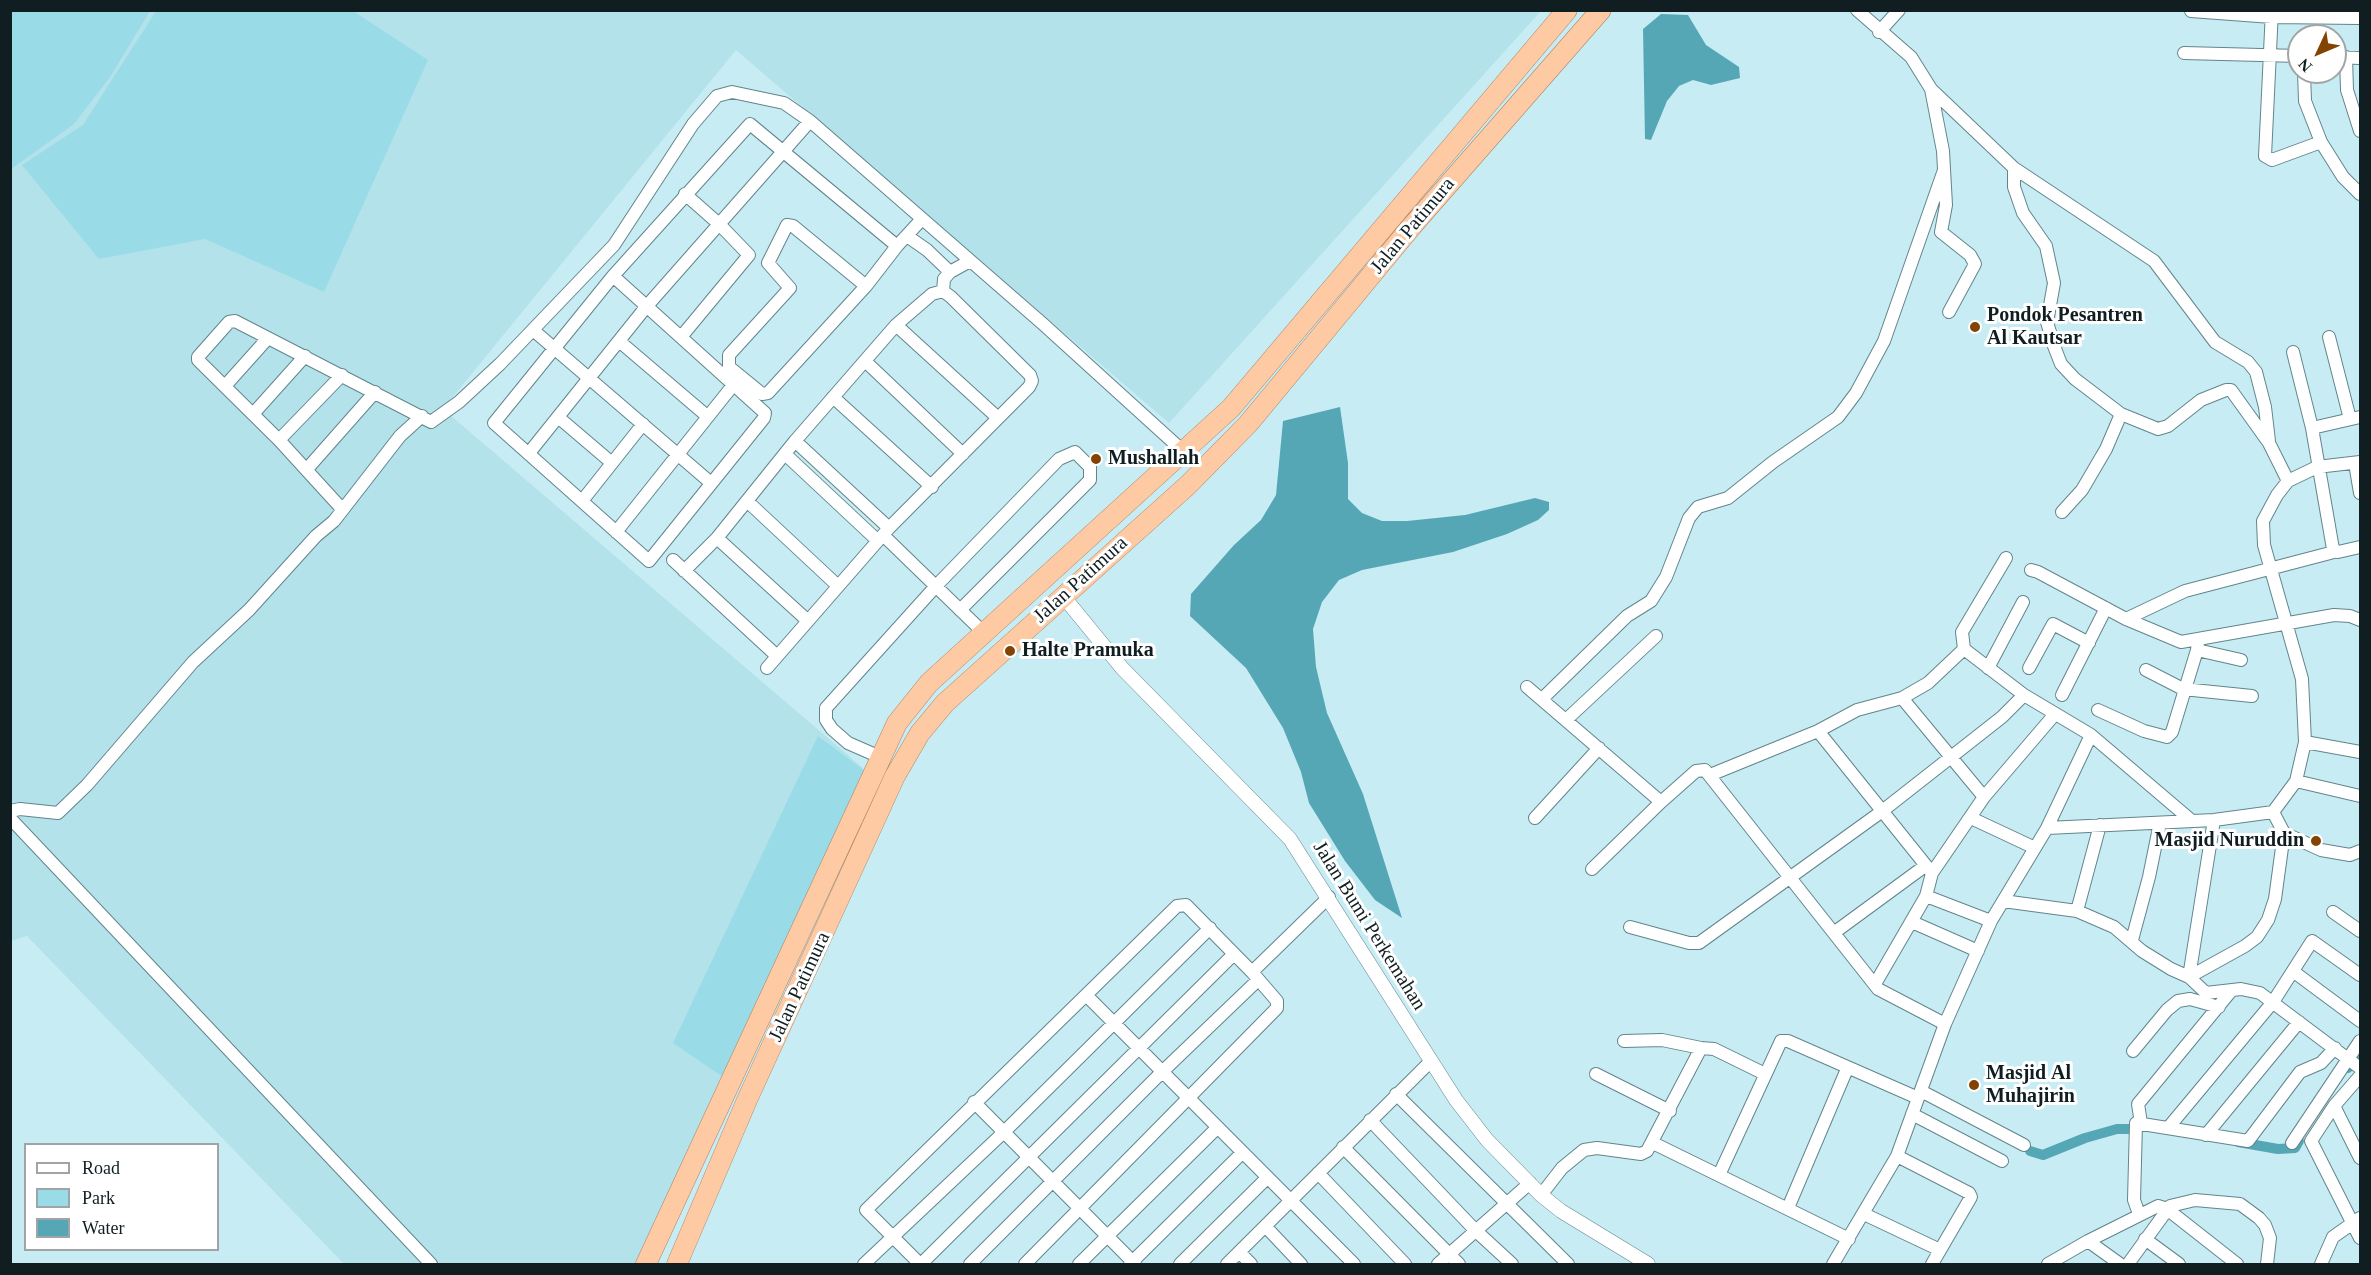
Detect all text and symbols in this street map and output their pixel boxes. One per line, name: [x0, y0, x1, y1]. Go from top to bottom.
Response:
north arrow: [2287, 24, 2347, 84]
text: N: [2295, 55, 2315, 76]
street label: Jalan Patimura: [1366, 173, 1460, 279]
place label: Pondok Pesantren Al Kautsar: [1987, 304, 2143, 351]
marker: Pondok Pesantren Al Kautsar: [1968, 320, 1982, 334]
place label: Mushallah: [1108, 447, 1199, 471]
marker: Mushallah: [1089, 452, 1103, 466]
street label: Jalan Patimura: [1029, 532, 1133, 628]
place label: Halte Pramuka: [1022, 639, 1154, 663]
marker: Halte Pramuka: [1003, 644, 1017, 658]
place label: Masjid Nuruddin: [2155, 829, 2304, 853]
marker: Masjid Nuruddin: [2309, 834, 2323, 848]
street label: Jalan Bumi Perkemahan: [1307, 837, 1431, 1015]
street label: Jalan Patimura: [764, 928, 836, 1046]
place label: Masjid Al Muhajirin: [1986, 1062, 2075, 1109]
marker: Masjid Al Muhajirin: [1967, 1078, 1981, 1092]
legend: [24, 1143, 219, 1251]
text: Road: [82, 1158, 120, 1178]
text: Park: [82, 1188, 115, 1208]
text: Water: [82, 1218, 125, 1238]

